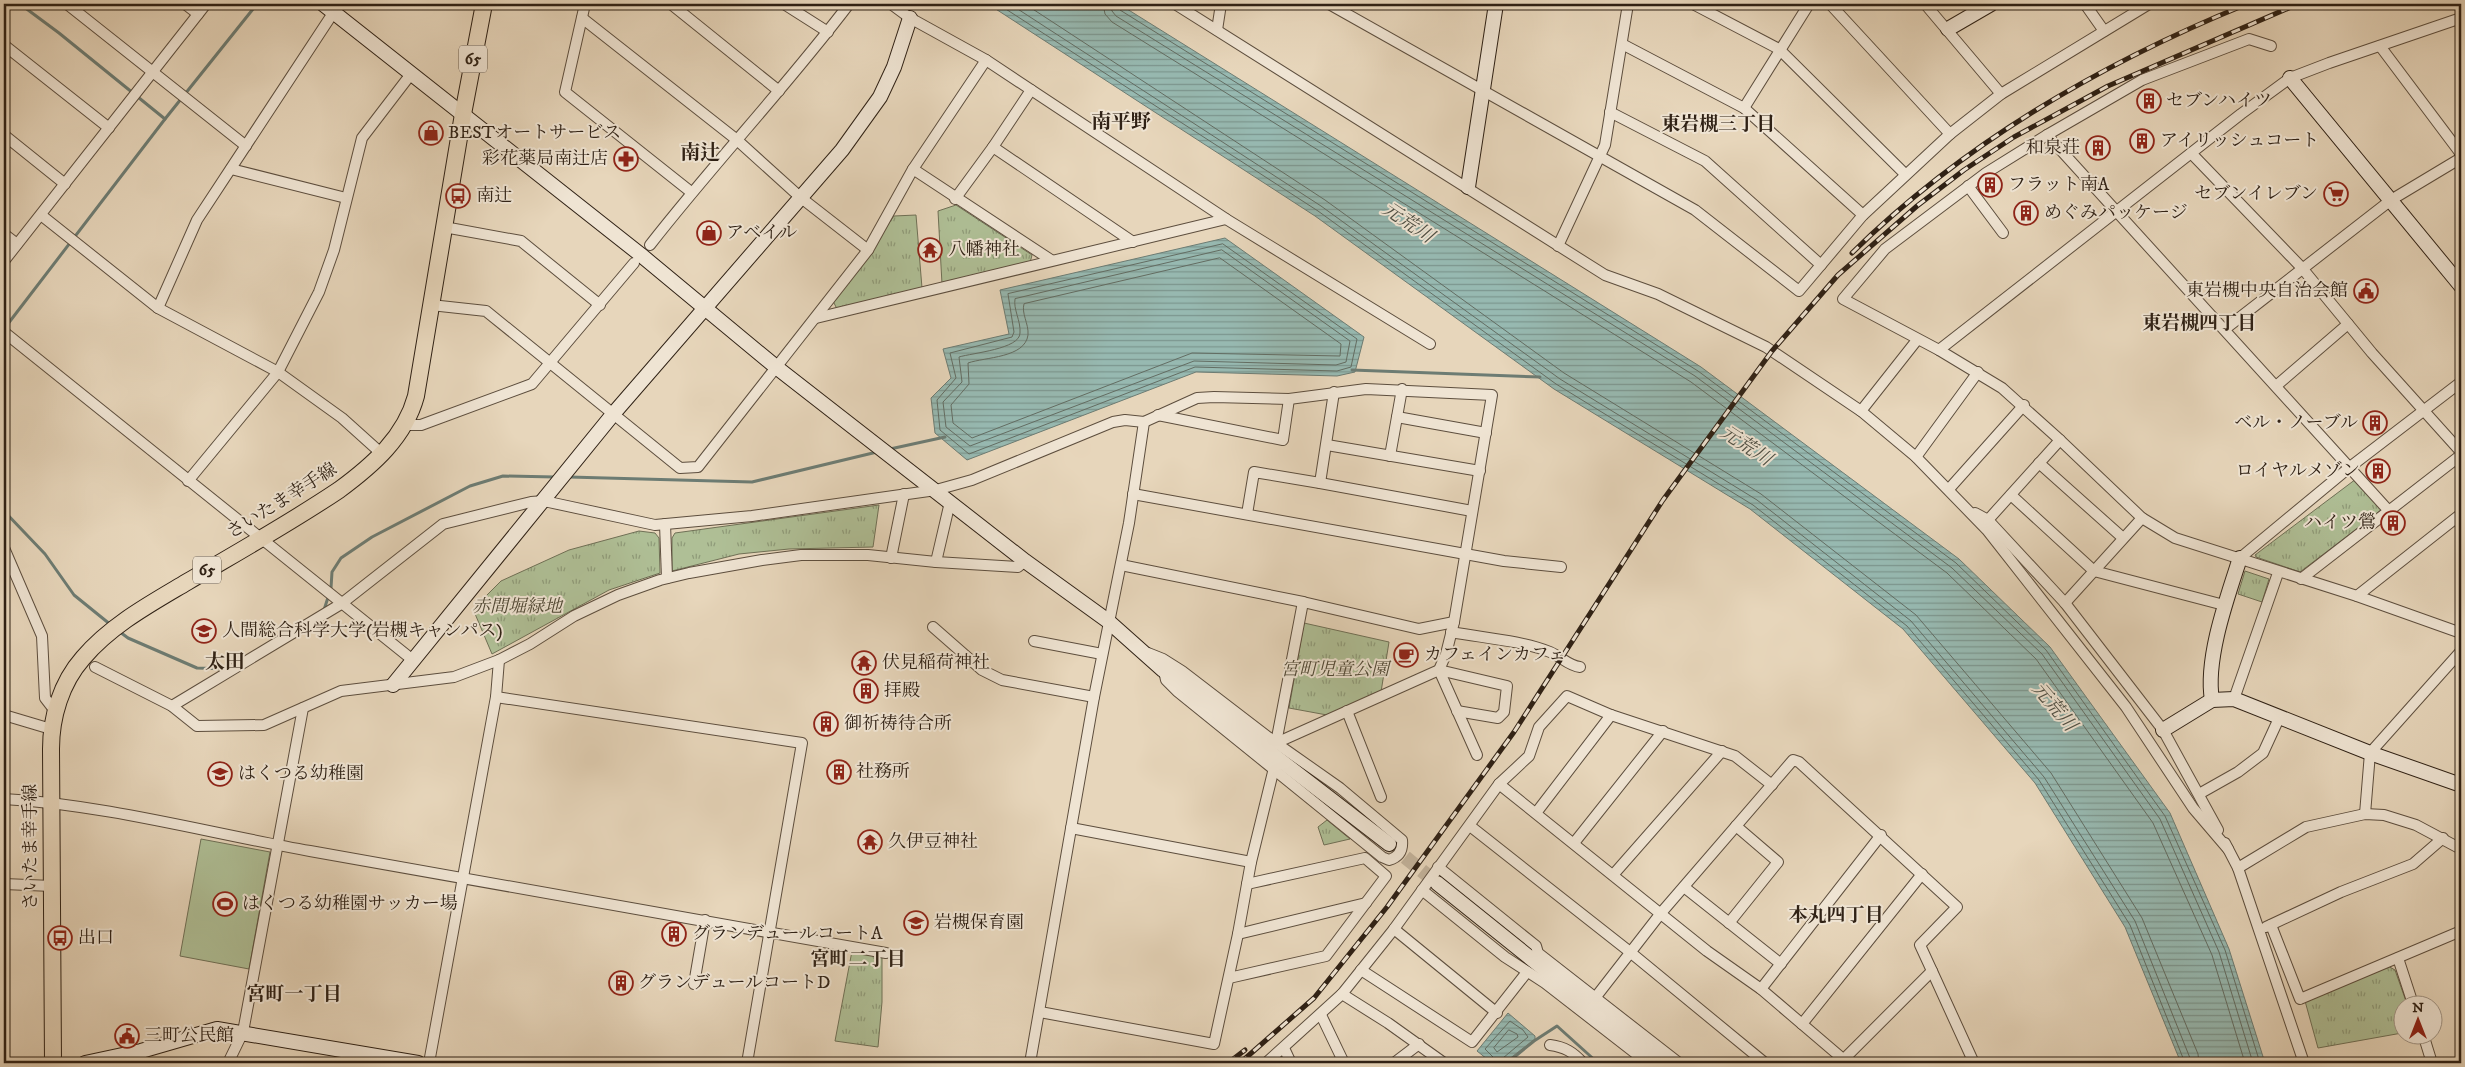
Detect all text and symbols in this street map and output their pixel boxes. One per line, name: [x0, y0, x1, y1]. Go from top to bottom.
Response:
road number: 65: [459, 46, 487, 72]
building icon: セブンハイツ: [2136, 88, 2162, 114]
place label: セブンハイツ: [2166, 90, 2272, 112]
district label: 南平野: [1091, 110, 1151, 135]
district label: 東岩槻三丁目: [1661, 113, 1775, 136]
shop icon: BESTオートサービス: [418, 120, 444, 146]
place label: BESTオートサービス: [448, 122, 621, 144]
building icon: アイリッシュコート: [2129, 128, 2155, 154]
place label: アイリッシュコート: [2160, 130, 2319, 152]
building icon: 和泉荘: [2085, 135, 2111, 161]
place label: 和泉荘: [2026, 137, 2080, 159]
district label: 南辻: [680, 141, 720, 166]
pharmacy icon: 彩花薬局南辻店: [613, 146, 639, 172]
place label: 彩花薬局南辻店: [482, 148, 608, 170]
building icon: フラット南A: [1977, 172, 2003, 198]
place label: フラット南A: [2008, 174, 2110, 196]
supermarket icon: セブンイレブン: [2323, 181, 2349, 207]
bus stop icon: 南辻: [445, 183, 471, 209]
place label: セブンイレブン: [2194, 183, 2318, 205]
place label: 南辻: [476, 185, 512, 207]
water label: 元荒川: [1378, 198, 1440, 250]
building icon: めぐみパッケージ: [2013, 200, 2039, 226]
place label: めぐみパッケージ: [2044, 202, 2188, 224]
shop icon: アベイル: [696, 220, 722, 246]
place label: アベイル: [726, 222, 797, 244]
temple icon: 八幡神社: [917, 237, 943, 263]
place label: 八幡神社: [948, 239, 1020, 261]
public building icon: 東岩槻中央自治会館: [2353, 278, 2379, 304]
place label: 東岩槻中央自治会館: [2186, 280, 2348, 302]
district label: 東岩槻四丁目: [2142, 312, 2256, 335]
building icon: ベル・ノーブル: [2362, 410, 2388, 436]
place label: ベル・ノーブル: [2234, 412, 2358, 434]
water label: 元荒川: [1716, 421, 1778, 472]
street label: さいたま幸手線: [223, 458, 341, 544]
building icon: ロイヤルメゾン: [2365, 458, 2391, 484]
place label: ロイヤルメゾン: [2236, 460, 2360, 482]
building icon: ハイツ鶯: [2380, 510, 2406, 536]
place label: ハイツ鶯: [2304, 512, 2376, 534]
road number: 65: [193, 556, 221, 584]
park label: 赤間堀緑地: [472, 596, 564, 618]
school or university icon: 人間総合科学大学(岩槻キャンパス): [191, 618, 217, 644]
place label: 人間総合科学大学(岩槻キャンパス): [222, 620, 503, 642]
cafe icon: カフェインカフェ: [1393, 642, 1419, 668]
place label: カフェインカフェ: [1424, 644, 1566, 666]
district label: 太田: [205, 650, 245, 675]
temple icon: 伏見稲荷神社: [851, 650, 877, 676]
place label: 伏見稲荷神社: [882, 652, 990, 674]
park label: 宮町児童公園: [1281, 659, 1392, 681]
building icon: 拝殿: [853, 678, 879, 704]
water label: 元荒川: [2027, 678, 2082, 738]
place label: 拝殿: [884, 680, 920, 702]
building icon: 御祈祷待合所: [813, 711, 839, 737]
place label: 御祈祷待合所: [844, 713, 952, 735]
building icon: 社務所: [826, 759, 852, 785]
school or university icon: はくつる幼稚園: [207, 761, 233, 787]
place label: 社務所: [856, 761, 910, 783]
place label: はくつる幼稚園: [238, 763, 364, 785]
street label: さいたま幸手線: [20, 784, 42, 910]
temple icon: 久伊豆神社: [857, 829, 883, 855]
place label: 久伊豆神社: [888, 831, 978, 853]
sports icon: はくつる幼稚園サッカー場: [212, 891, 238, 917]
place label: はくつる幼稚園サッカー場: [242, 893, 458, 915]
district label: 本丸四丁目: [1788, 904, 1884, 927]
school or university icon: 岩槻保育園: [903, 910, 929, 936]
place label: 岩槻保育園: [934, 912, 1024, 934]
building icon: グランデュールコートA: [661, 921, 687, 947]
place label: グランデュールコートA: [692, 923, 883, 945]
bus stop icon: 出口: [47, 925, 73, 951]
place label: 出口: [78, 927, 114, 949]
district label: 宮町二丁目: [810, 948, 906, 971]
building icon: グランデュールコートD: [608, 970, 634, 996]
place label: グランデュールコートD: [638, 972, 831, 994]
district label: 宮町一丁目: [246, 983, 342, 1006]
north arrow: [2392, 994, 2442, 1044]
text: N: [2412, 999, 2424, 1017]
public building icon: 三町公民館: [114, 1023, 140, 1049]
place label: 三町公民館: [144, 1025, 234, 1047]

